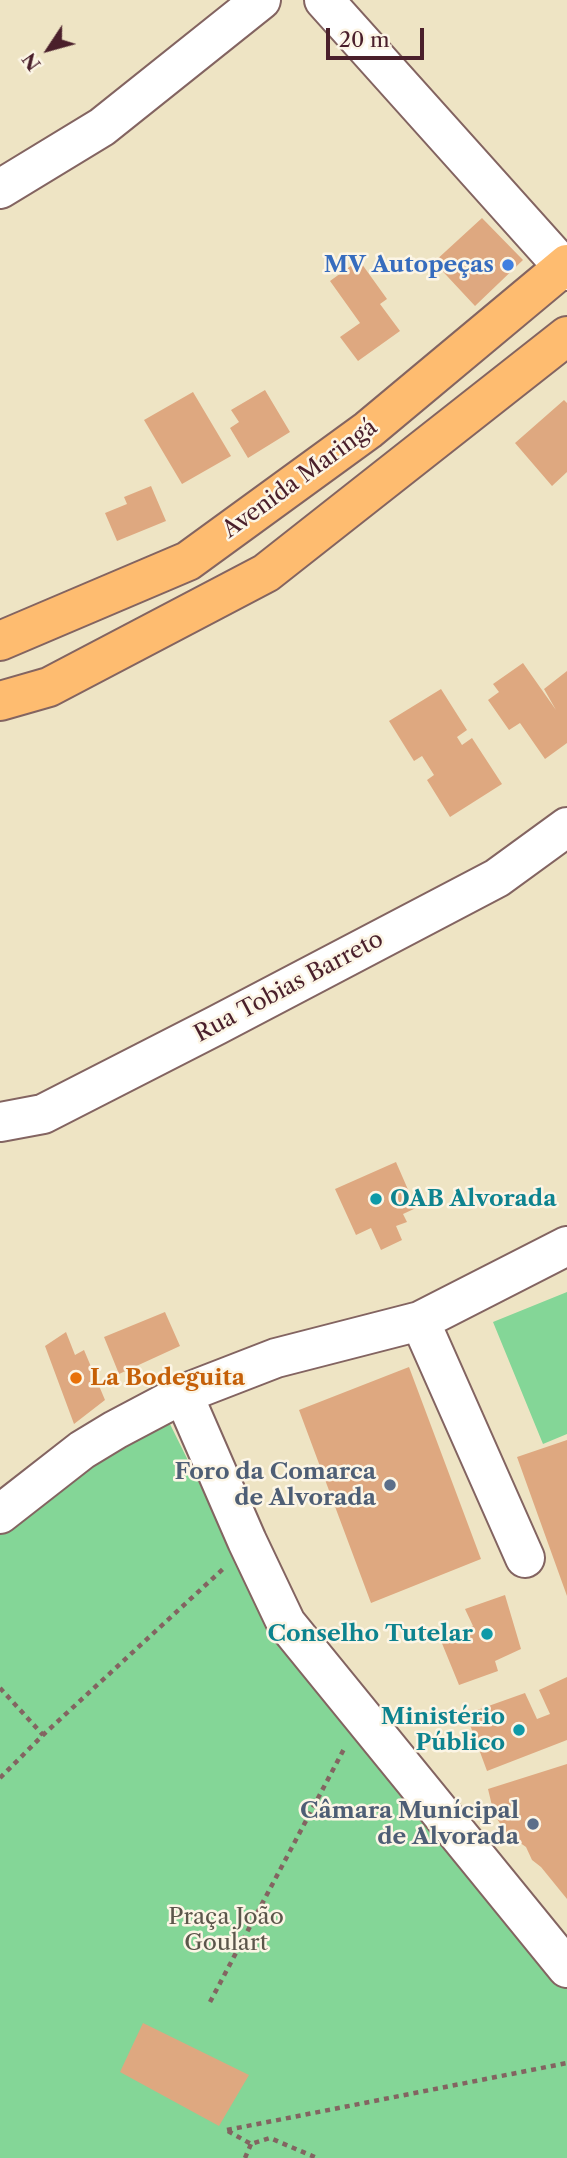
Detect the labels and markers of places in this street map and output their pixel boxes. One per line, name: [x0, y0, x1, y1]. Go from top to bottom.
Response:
place label: MV Autopeças: [324, 251, 494, 279]
marker: MV Autopeças: [500, 257, 516, 273]
place label: OAB Alvorada: [390, 1185, 556, 1213]
marker: OAB Alvorada: [368, 1191, 384, 1207]
place label: La Bodeguita: [90, 1364, 245, 1392]
marker: La Bodeguita: [68, 1370, 84, 1386]
place label: Foro da Comarca de Alvorada: [175, 1458, 376, 1512]
marker: Foro da Comarca de Alvorada: [382, 1477, 398, 1493]
place label: Conselho Tutelar: [267, 1620, 473, 1648]
marker: Conselho Tutelar: [479, 1626, 495, 1642]
place label: Ministério Público: [381, 1703, 505, 1757]
marker: Ministério Público: [511, 1722, 527, 1738]
place label: Câmara Munícipal de Alvorada: [300, 1797, 519, 1851]
marker: Câmara Munícipal de Alvorada: [525, 1816, 541, 1832]

